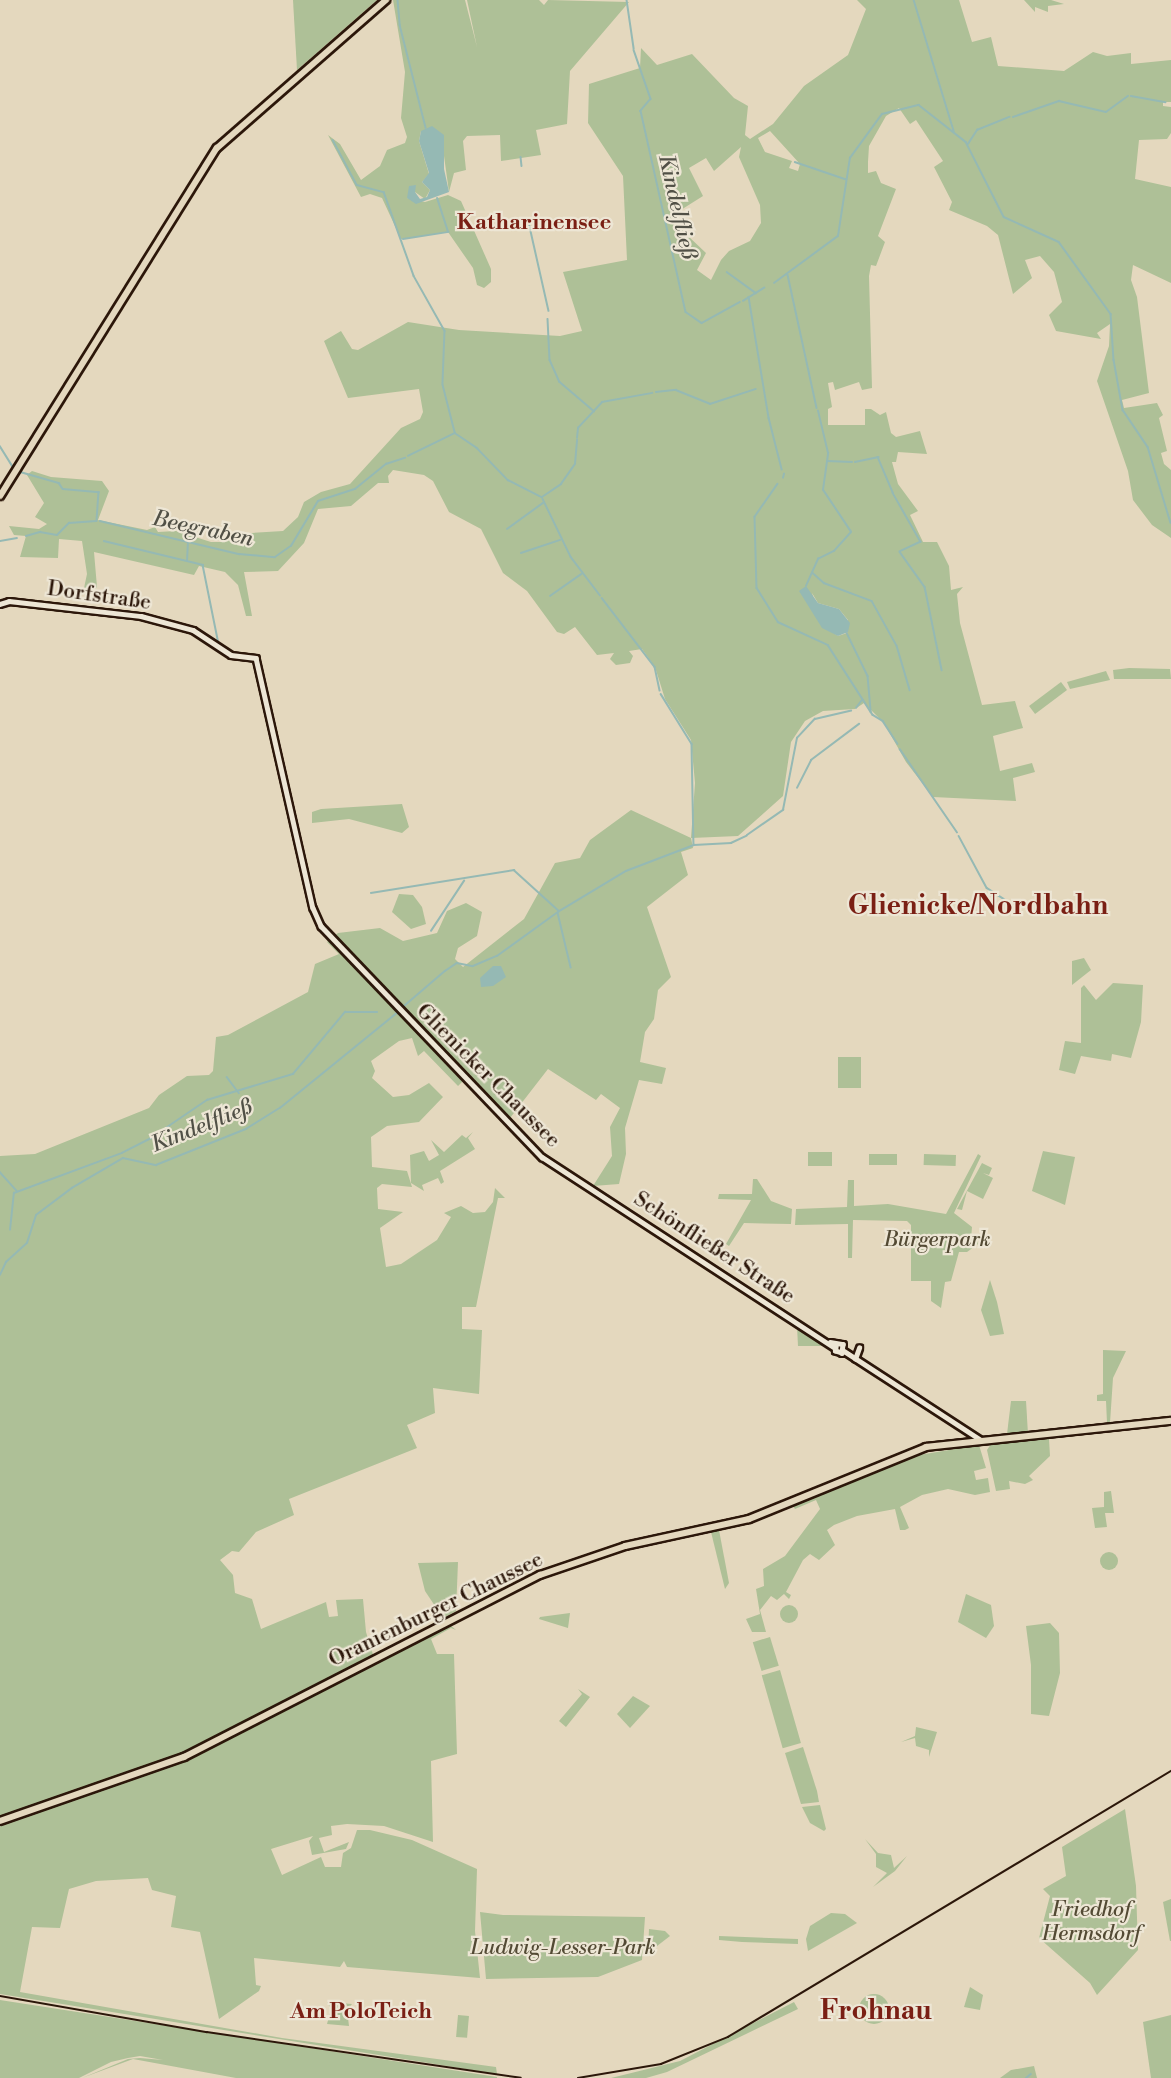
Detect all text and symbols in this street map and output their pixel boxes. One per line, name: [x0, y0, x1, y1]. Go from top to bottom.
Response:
water label: Kindelfließ: [652, 152, 702, 262]
district label: Katharinensee: [457, 210, 611, 236]
water label: Beegraben: [150, 505, 256, 553]
street label: Dorfstraße: [46, 576, 152, 616]
district label: Glienicke/Nordbahn: [848, 891, 1108, 923]
street label: Glienicker Chaussee: [411, 999, 565, 1153]
water label: Kindelfließ: [147, 1094, 257, 1158]
street label: Schönfließer Straße: [629, 1187, 799, 1309]
park label: Bürgerpark: [884, 1227, 990, 1253]
street label: Oranienburger Chaussee: [325, 1547, 547, 1673]
park label: Friedhof Hermsdorf: [1042, 1897, 1140, 1947]
park label: Ludwig-Lesser-Park: [470, 1935, 656, 1961]
district label: Frohnau: [820, 1996, 932, 2028]
district label: Am PoloTeich: [290, 1999, 432, 2025]

